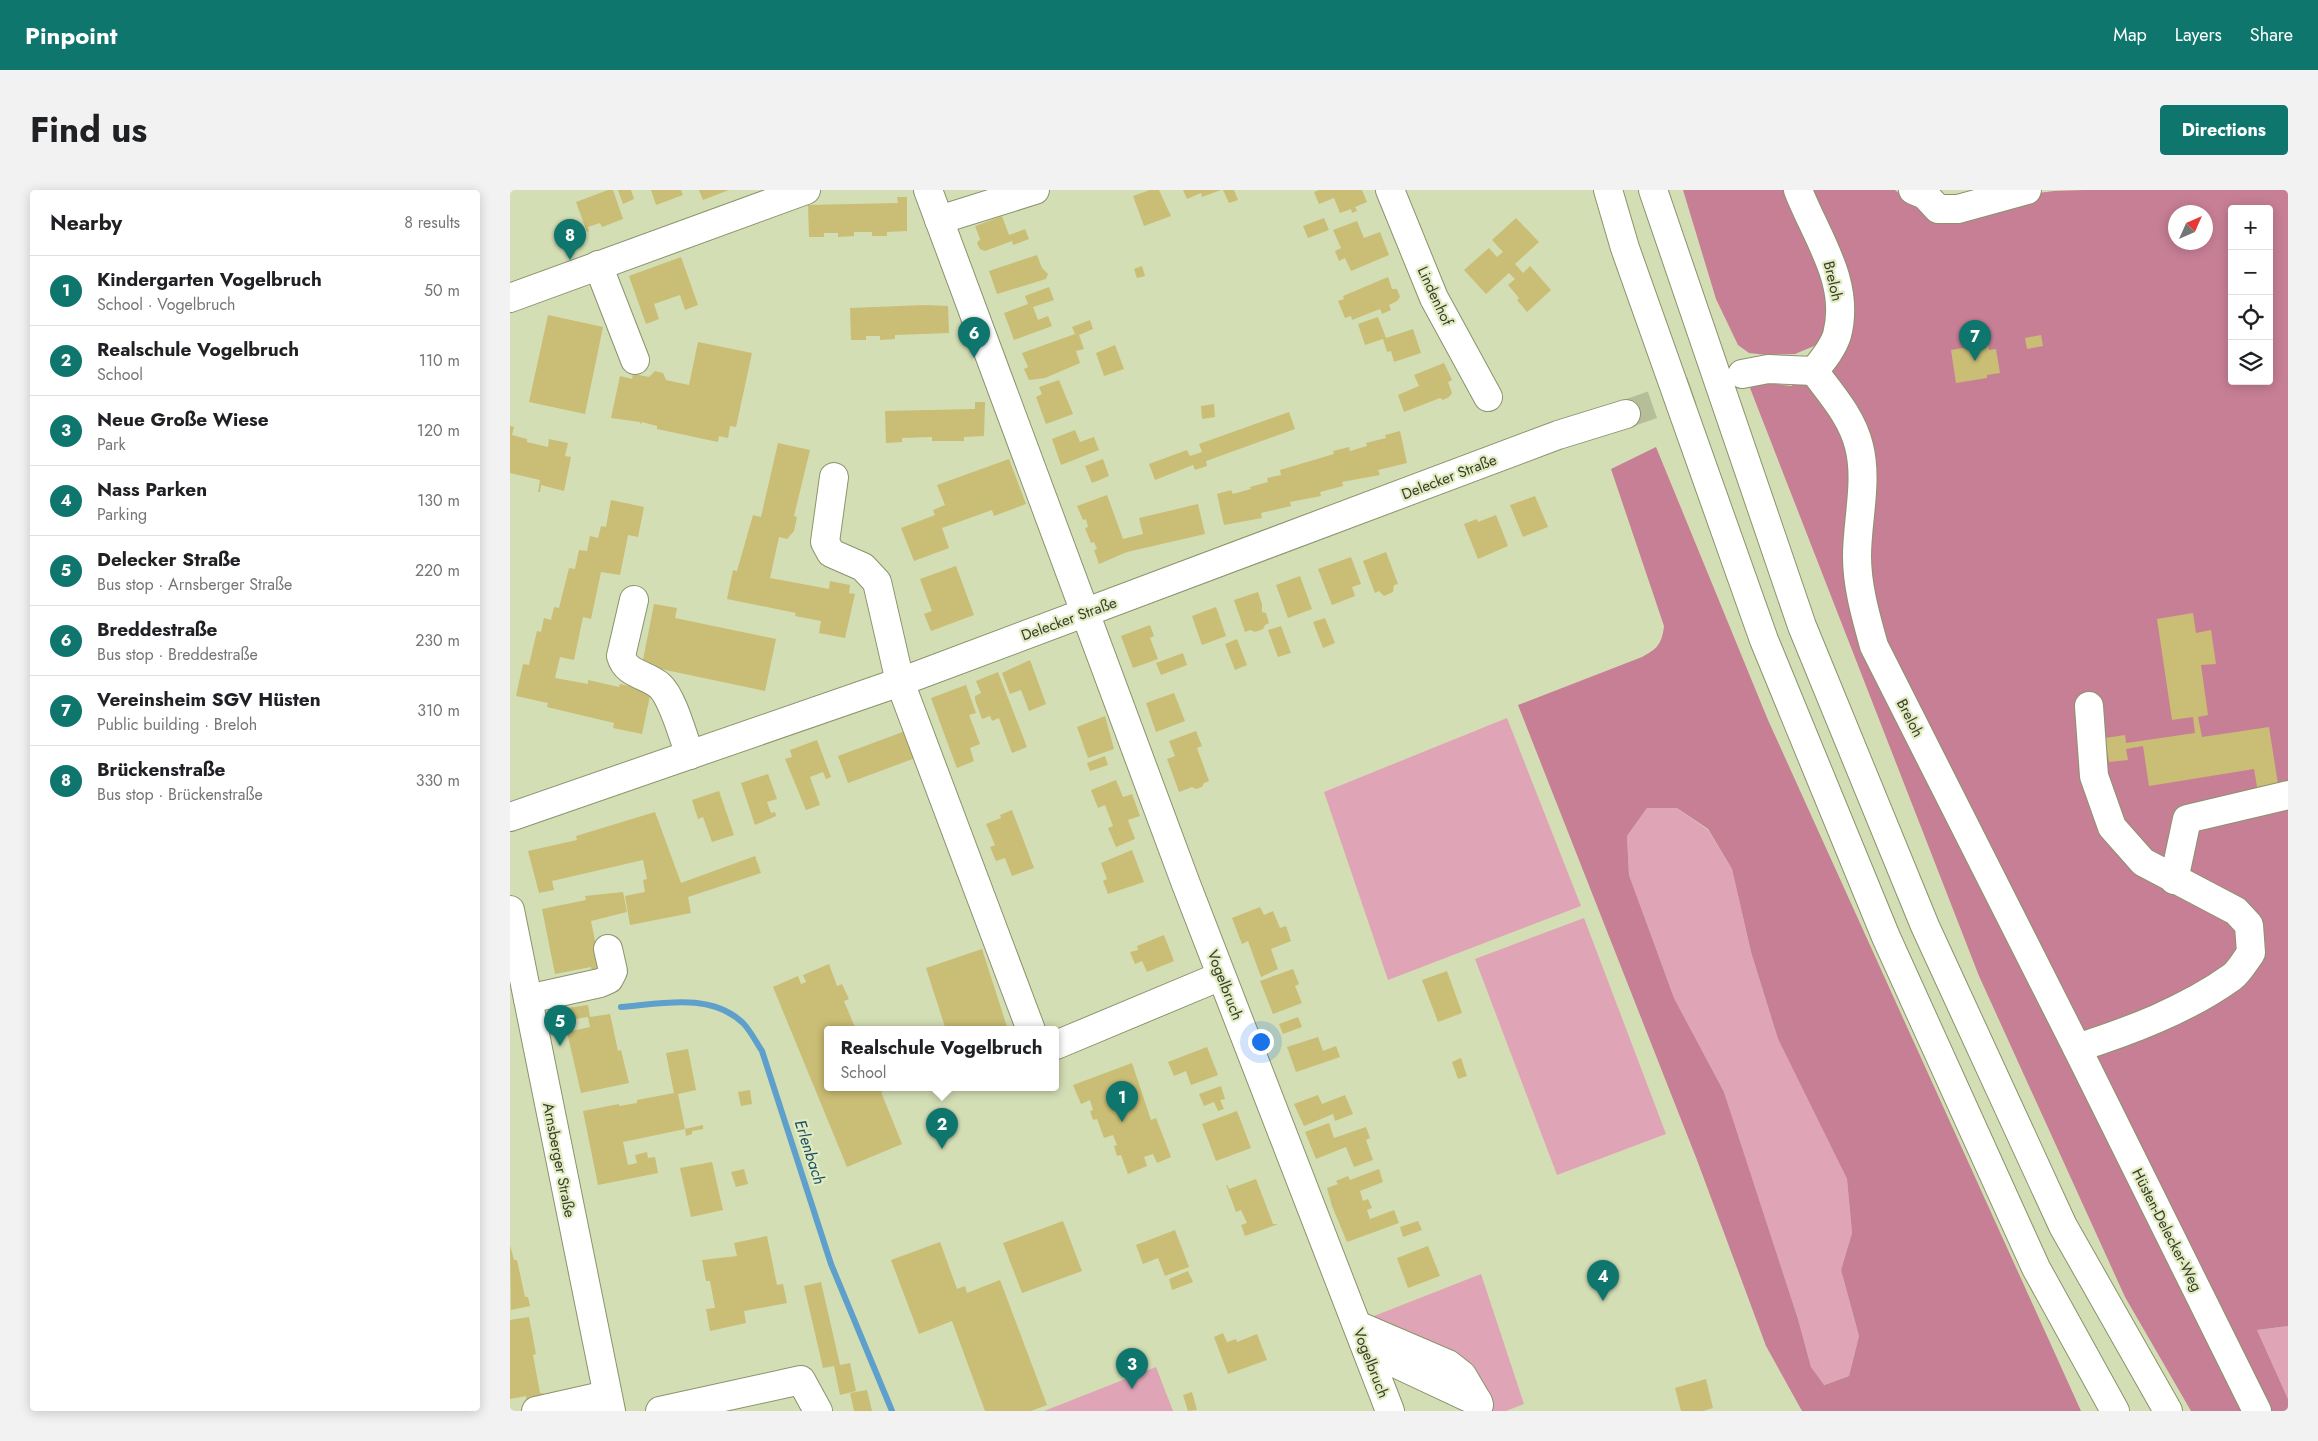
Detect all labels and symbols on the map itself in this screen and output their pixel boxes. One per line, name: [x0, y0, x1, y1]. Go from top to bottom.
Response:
north arrow: [2168, 205, 2213, 250]
pin: 8: [554, 219, 586, 260]
street label: Breloh: [1818, 259, 1848, 303]
street label: Lindenhof: [1412, 263, 1459, 330]
pin: 6: [958, 317, 990, 358]
pin: 7: [1959, 320, 1991, 361]
street label: Delecker Straße: [1398, 449, 1500, 505]
street label: Delecker Straße: [1018, 591, 1120, 647]
street label: Breloh: [1891, 695, 1929, 741]
street label: Vogelbruch: [1202, 947, 1248, 1023]
pin: 5: [544, 1005, 576, 1046]
your location: [1248, 1029, 1274, 1055]
pin: 1: [1106, 1081, 1138, 1122]
street label: Arnsberger Straße: [537, 1101, 581, 1220]
pin: 2: [926, 1108, 958, 1149]
water label: Erlenbach: [789, 1117, 831, 1187]
street label: Hüsten-Delecker-Weg: [2126, 1165, 2208, 1295]
pin: 4: [1587, 1260, 1619, 1301]
street label: Vogelbruch: [1348, 1325, 1394, 1401]
pin: 3: [1116, 1348, 1148, 1389]

